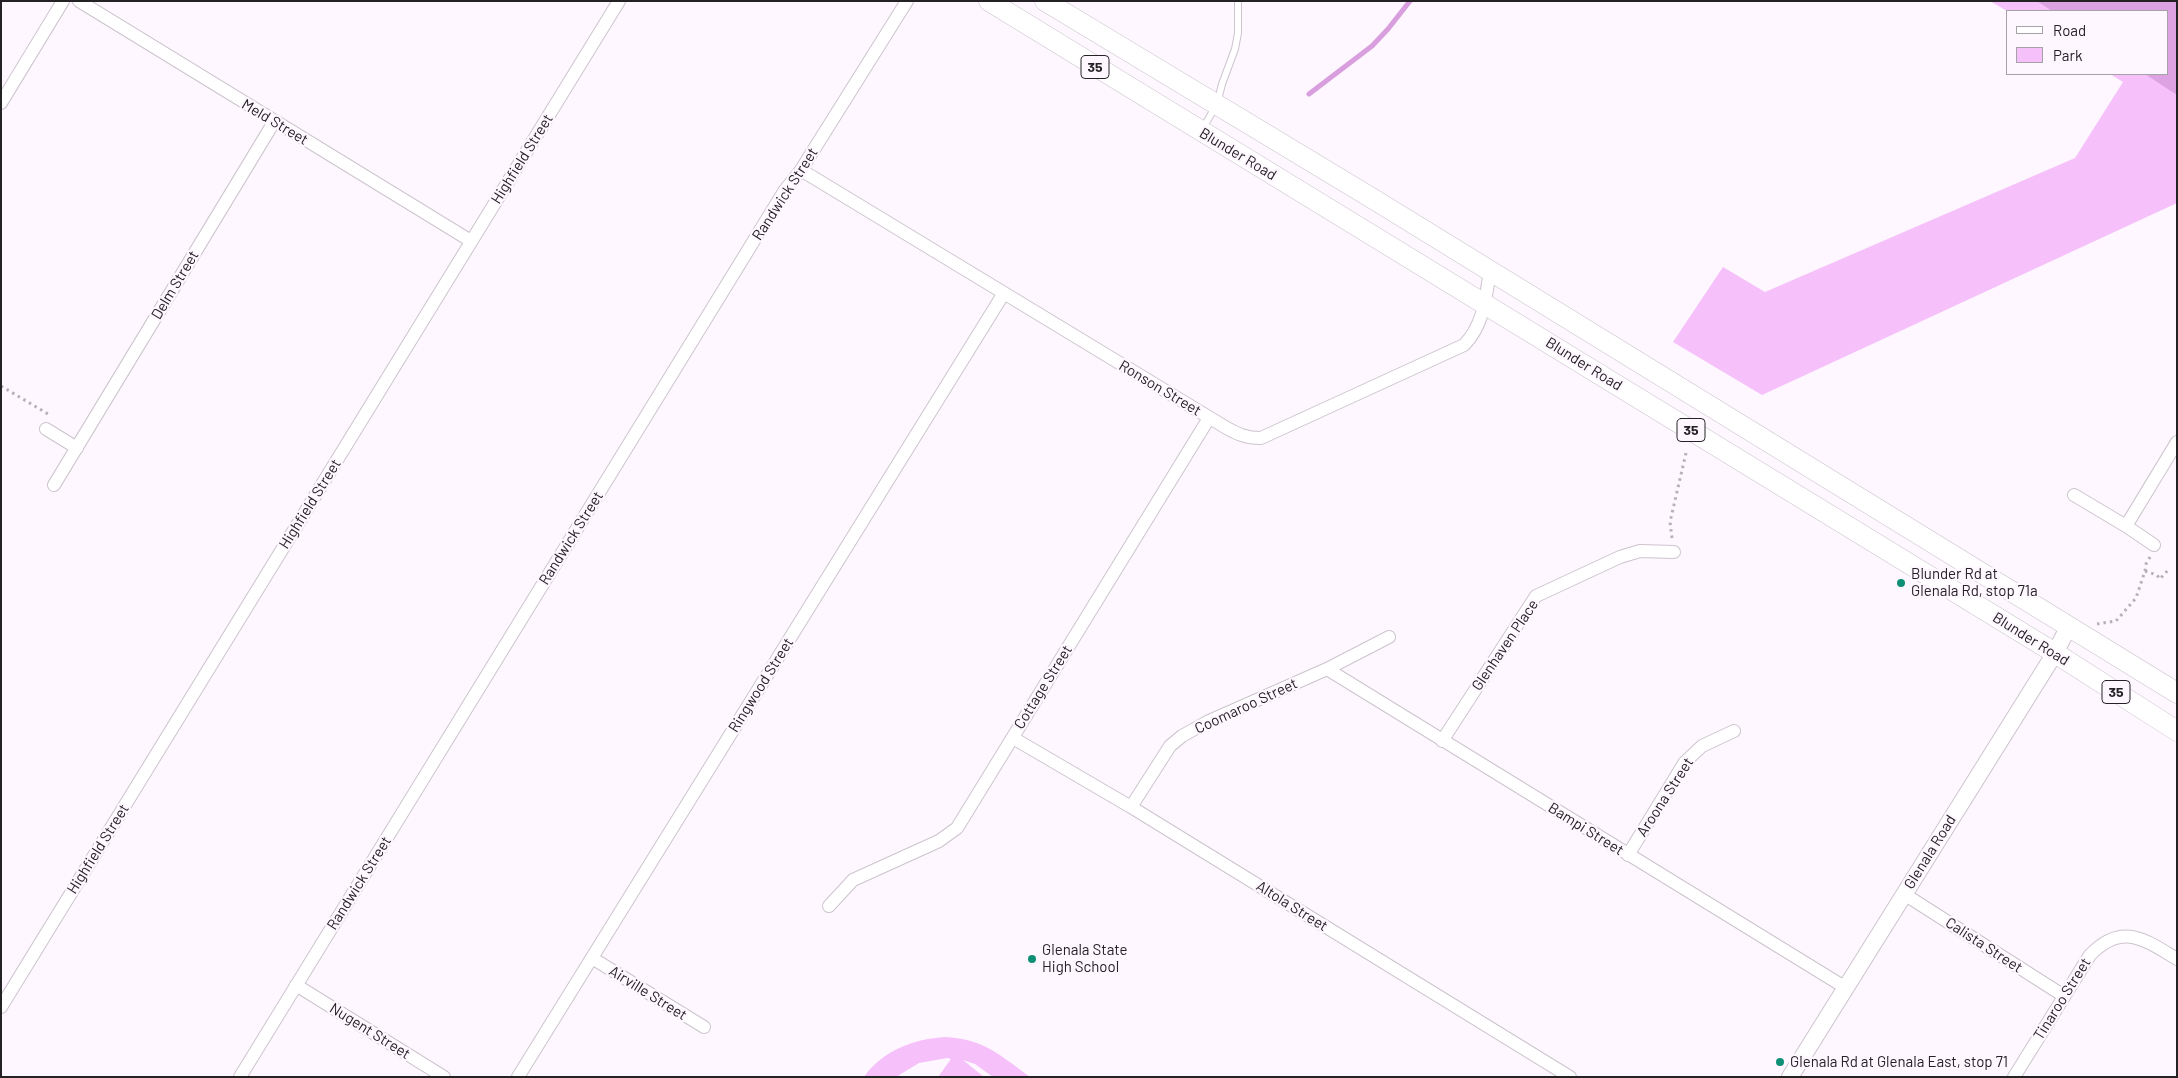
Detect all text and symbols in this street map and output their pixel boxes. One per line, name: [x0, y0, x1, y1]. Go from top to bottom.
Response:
legend: [2006, 10, 2168, 75]
text: Road: [2053, 21, 2086, 39]
text: Park: [2053, 46, 2082, 64]
road number: 35: [1081, 56, 1109, 78]
street label: Meld Street: [239, 95, 311, 149]
street label: Highfield Street: [487, 111, 557, 207]
street label: Blunder Road: [1196, 124, 1280, 184]
street label: Randwick Street: [748, 144, 822, 244]
street label: Delm Street: [147, 247, 203, 323]
street label: Blunder Road: [1542, 333, 1626, 395]
street label: Ronson Street: [1116, 356, 1204, 420]
road number: 35: [1677, 418, 1705, 442]
street label: Highfield Street: [275, 456, 345, 552]
street label: Randwick Street: [535, 488, 607, 588]
place label: Blunder Rd at Glenala Rd, stop 71a: [1911, 565, 2038, 600]
marker: Blunder Rd at Glenala Rd, stop 71a: [1895, 577, 1907, 589]
street label: Glenhaven Place: [1468, 596, 1542, 694]
street label: Blunder Road: [1989, 608, 2073, 670]
street label: Ringwood Street: [725, 634, 797, 736]
street label: Cottage Street: [1010, 642, 1076, 732]
street label: Coomaroo Street: [1192, 674, 1300, 738]
road number: 35: [2102, 680, 2130, 704]
street label: Aroona Street: [1633, 754, 1697, 840]
street label: Bampi Street: [1545, 799, 1627, 859]
street label: Highfield Street: [63, 801, 133, 897]
street label: Glenala Road: [1900, 812, 1960, 892]
street label: Randwick Street: [323, 833, 395, 933]
street label: Altola Street: [1253, 877, 1331, 935]
street label: Calista Street: [1942, 913, 2026, 977]
place label: Glenala State High School: [1042, 941, 1128, 976]
marker: Glenala State High School: [1026, 953, 1038, 965]
street label: Tinaroo Street: [2030, 955, 2094, 1043]
street label: Airville Street: [606, 962, 690, 1024]
street label: Nugent Street: [326, 999, 414, 1063]
place label: Glenala Rd at Glenala East, stop 71: [1790, 1053, 2008, 1071]
marker: Glenala Rd at Glenala East, stop 71: [1774, 1056, 1786, 1068]

